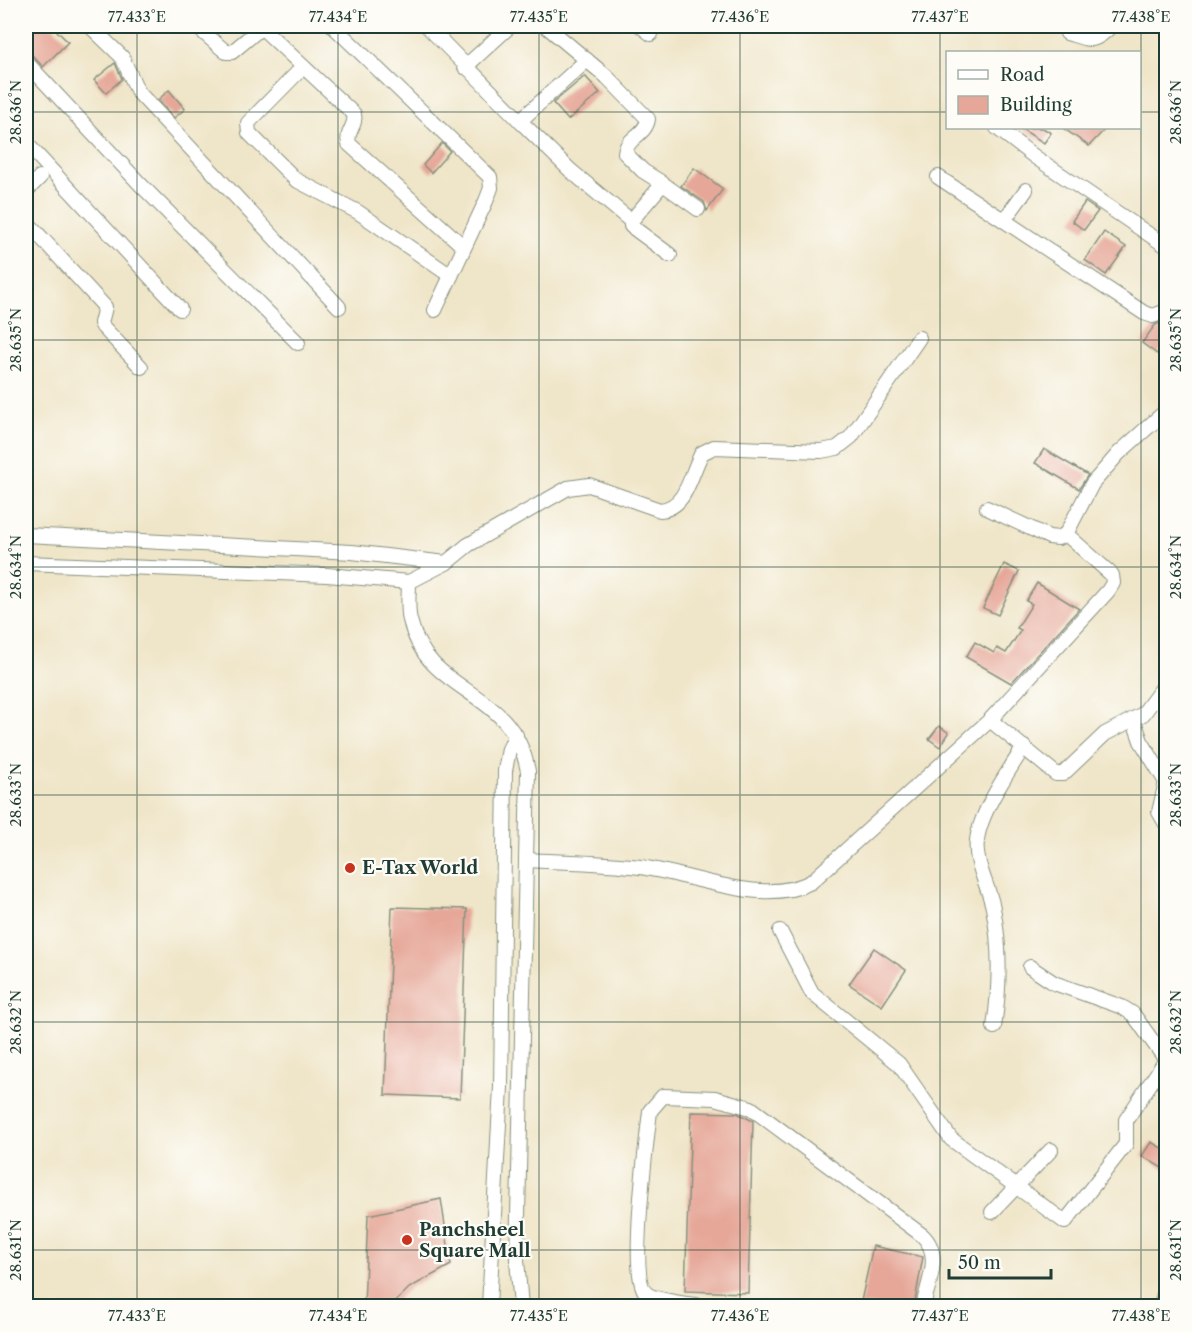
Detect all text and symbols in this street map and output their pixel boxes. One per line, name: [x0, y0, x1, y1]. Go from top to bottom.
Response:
text: 77.433°E: [108, 7, 166, 26]
text: 77.434°E: [309, 7, 367, 26]
text: 77.435°E: [510, 7, 568, 26]
text: 77.436°E: [711, 7, 769, 26]
text: 77.437°E: [911, 7, 969, 26]
text: 77.438°E: [1111, 7, 1171, 26]
legend: [946, 51, 1141, 129]
text: Road: [1000, 64, 1045, 86]
text: 28.636°N: [6, 80, 25, 144]
text: 28.636°N: [1166, 80, 1185, 144]
text: Building: [1000, 94, 1072, 116]
text: 28.635°N: [6, 308, 25, 372]
text: 28.635°N: [1166, 308, 1185, 372]
text: 28.634°N: [6, 535, 25, 599]
text: 28.634°N: [1166, 535, 1185, 599]
text: 28.633°N: [6, 763, 25, 827]
text: 28.633°N: [1166, 763, 1185, 827]
place label: E-Tax World: [362, 857, 478, 879]
marker: E-Tax World: [343, 861, 357, 875]
text: 28.632°N: [6, 990, 25, 1054]
text: 28.632°N: [1166, 990, 1185, 1054]
text: 28.631°N: [6, 1219, 25, 1281]
place label: Panchsheel Square Mall: [419, 1219, 531, 1262]
text: 28.631°N: [1166, 1219, 1185, 1281]
marker: Panchsheel Square Mall: [400, 1233, 414, 1247]
scale bar: [949, 1242, 1051, 1280]
text: 50 m: [958, 1252, 1001, 1274]
text: 77.433°E: [108, 1306, 166, 1325]
text: 77.434°E: [309, 1306, 367, 1325]
text: 77.435°E: [510, 1306, 568, 1325]
text: 77.436°E: [711, 1306, 769, 1325]
text: 77.437°E: [911, 1306, 969, 1325]
text: 77.438°E: [1111, 1306, 1171, 1325]

